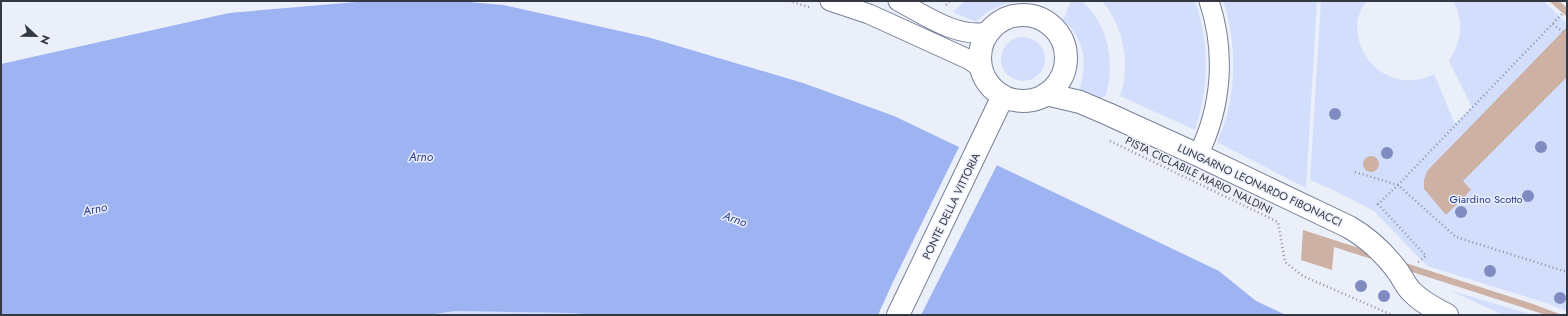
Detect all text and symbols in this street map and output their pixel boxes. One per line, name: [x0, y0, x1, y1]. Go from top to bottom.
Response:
north arrow: [16, 16, 56, 56]
text: N: [36, 33, 54, 47]
street label: PISTA CICLABILE MARIO NALDINI: [1123, 132, 1275, 218]
street label: LUNGARNO LEONARDO FIBONACCI: [1175, 140, 1345, 230]
water label: Arno: [408, 148, 434, 166]
street label: PONTE DELLA VITTORIA: [918, 149, 984, 262]
park label: Giardino Scotto: [1449, 191, 1523, 207]
water label: Arno: [80, 198, 109, 221]
water label: Arno: [720, 206, 750, 232]

